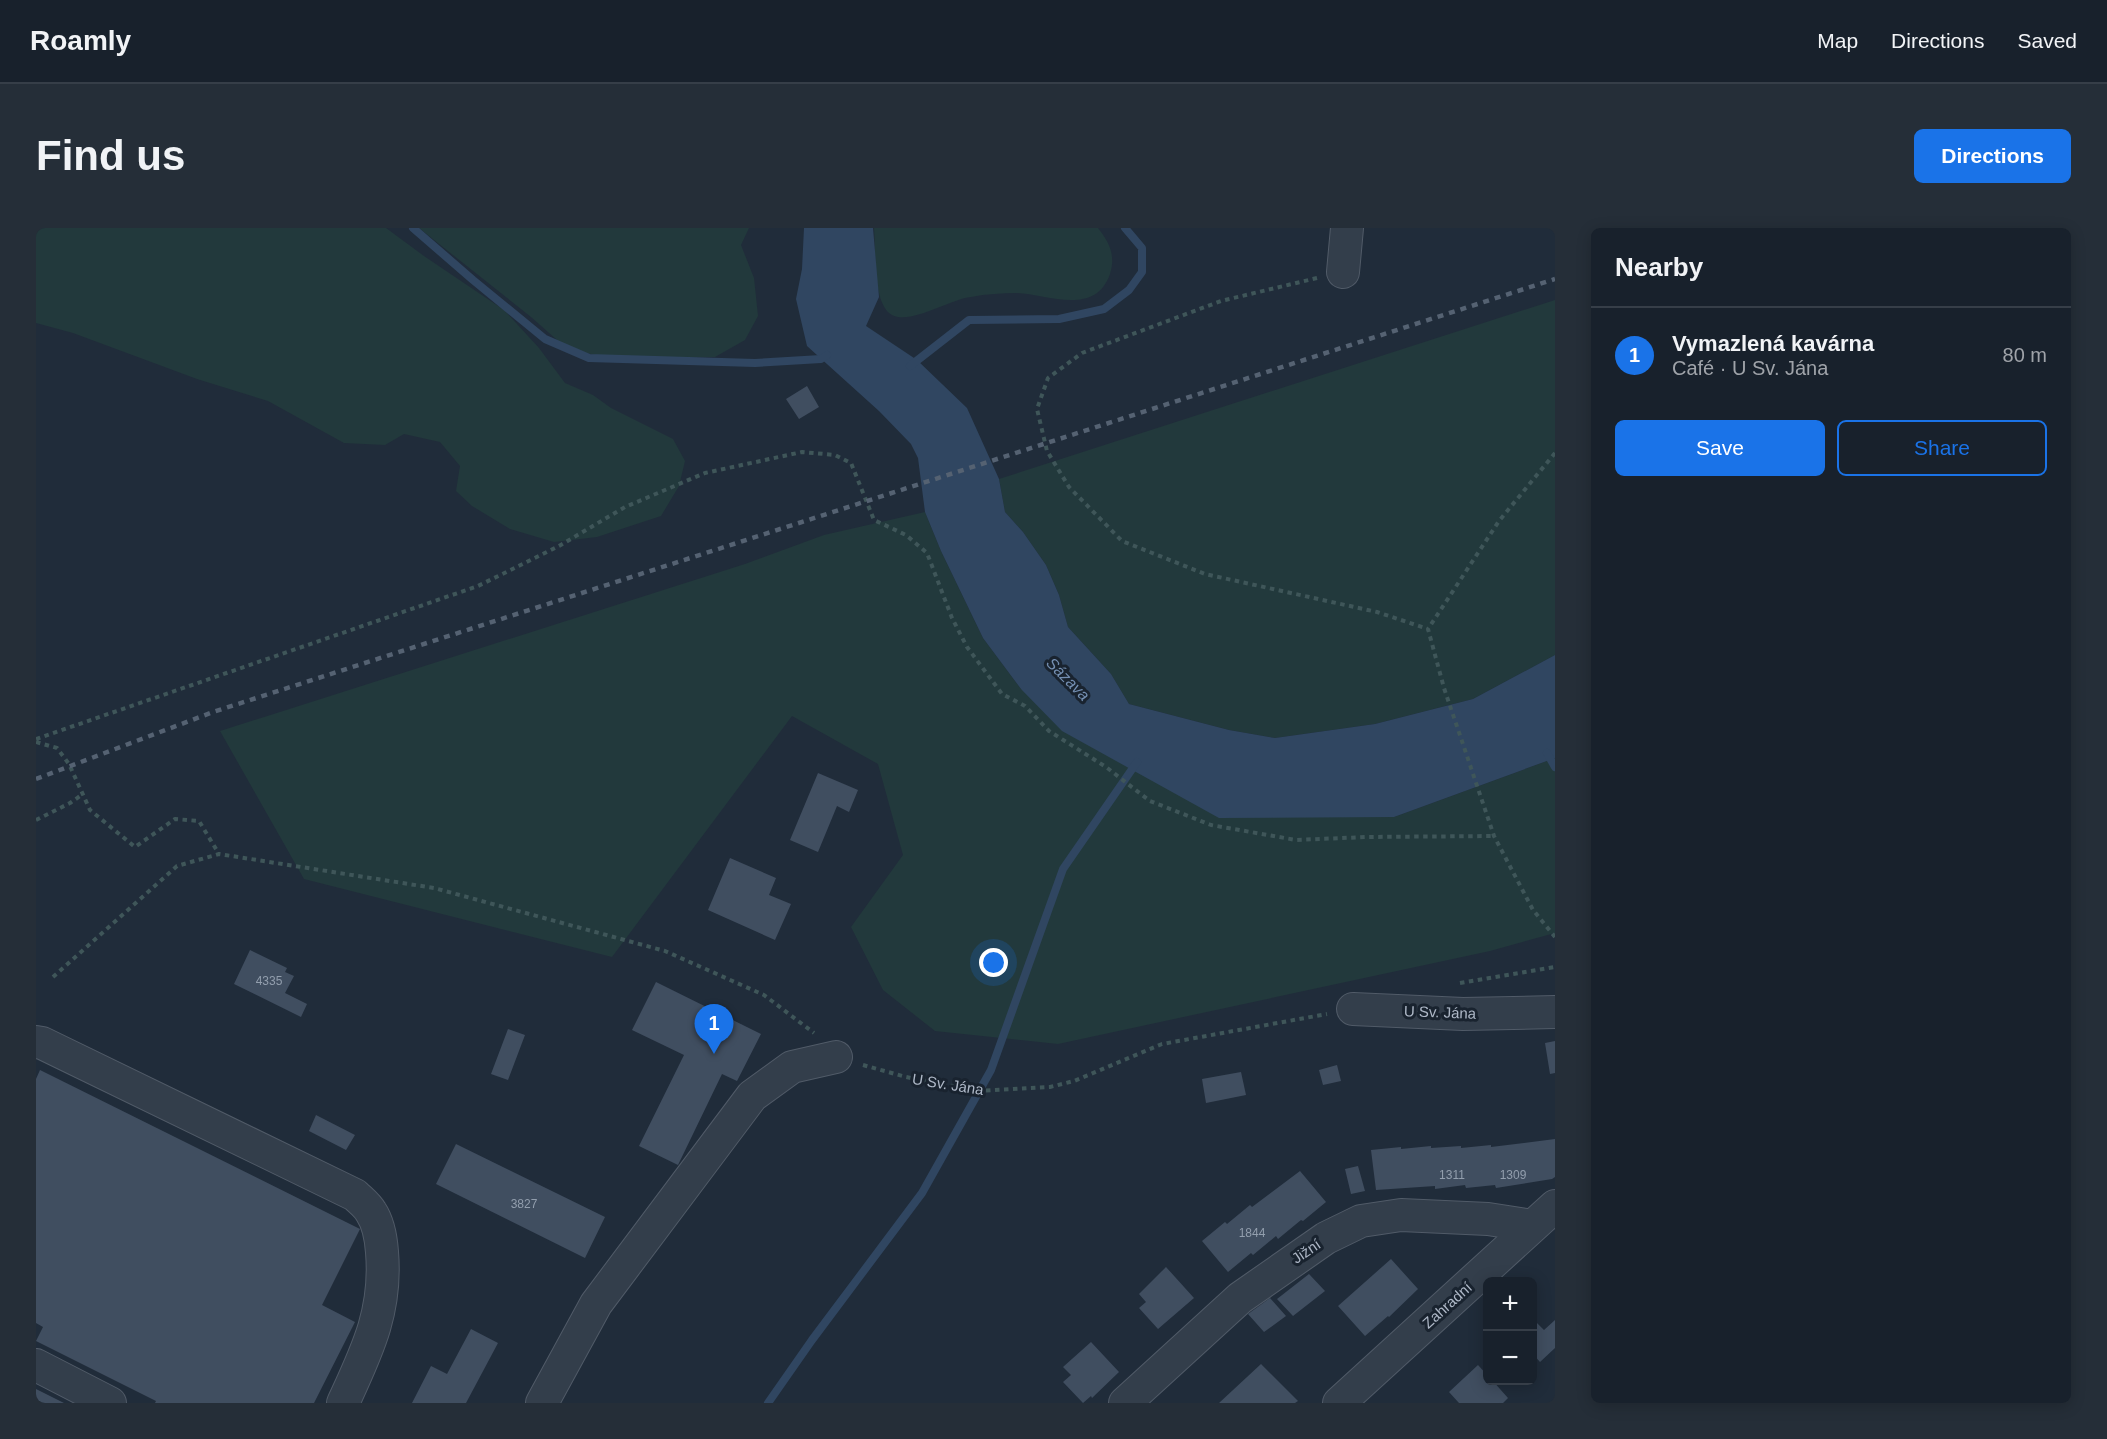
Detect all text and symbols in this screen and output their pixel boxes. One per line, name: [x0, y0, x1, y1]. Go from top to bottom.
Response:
text: Roamly: [30, 25, 131, 56]
text: Map: [1817, 29, 1858, 52]
text: Directions: [1891, 29, 1984, 52]
text: Saved: [2017, 29, 2077, 52]
button: Directions: [1914, 129, 2071, 183]
text: Find us: [36, 132, 185, 179]
text: Nearby: [1615, 252, 1703, 282]
text: Vymazlená kavárna: [1672, 331, 1874, 356]
text: 1: [1629, 344, 1640, 366]
text: 80 m: [2003, 344, 2047, 366]
text: Café · U Sv. Jána: [1672, 357, 1828, 379]
button: Save: [1615, 420, 1825, 476]
button: Share: [1837, 420, 2047, 476]
water label: Sázava: [1043, 654, 1093, 704]
your location: [979, 948, 1008, 977]
house number: 4335: [256, 974, 283, 988]
street label: U Sv. Jána: [1404, 1002, 1477, 1022]
pin: 1: [694, 1004, 734, 1054]
street label: U Sv. Jána: [911, 1070, 986, 1098]
house number: 1311: [1439, 1168, 1465, 1182]
house number: 1309: [1500, 1168, 1527, 1182]
house number: 3827: [511, 1197, 538, 1211]
house number: 1844: [1239, 1226, 1266, 1240]
street label: Jižní: [1288, 1235, 1324, 1267]
map controls: [1483, 1277, 1537, 1385]
button: +: [1483, 1277, 1537, 1331]
street label: Zahradní: [1419, 1278, 1476, 1331]
button: −: [1483, 1331, 1537, 1385]

